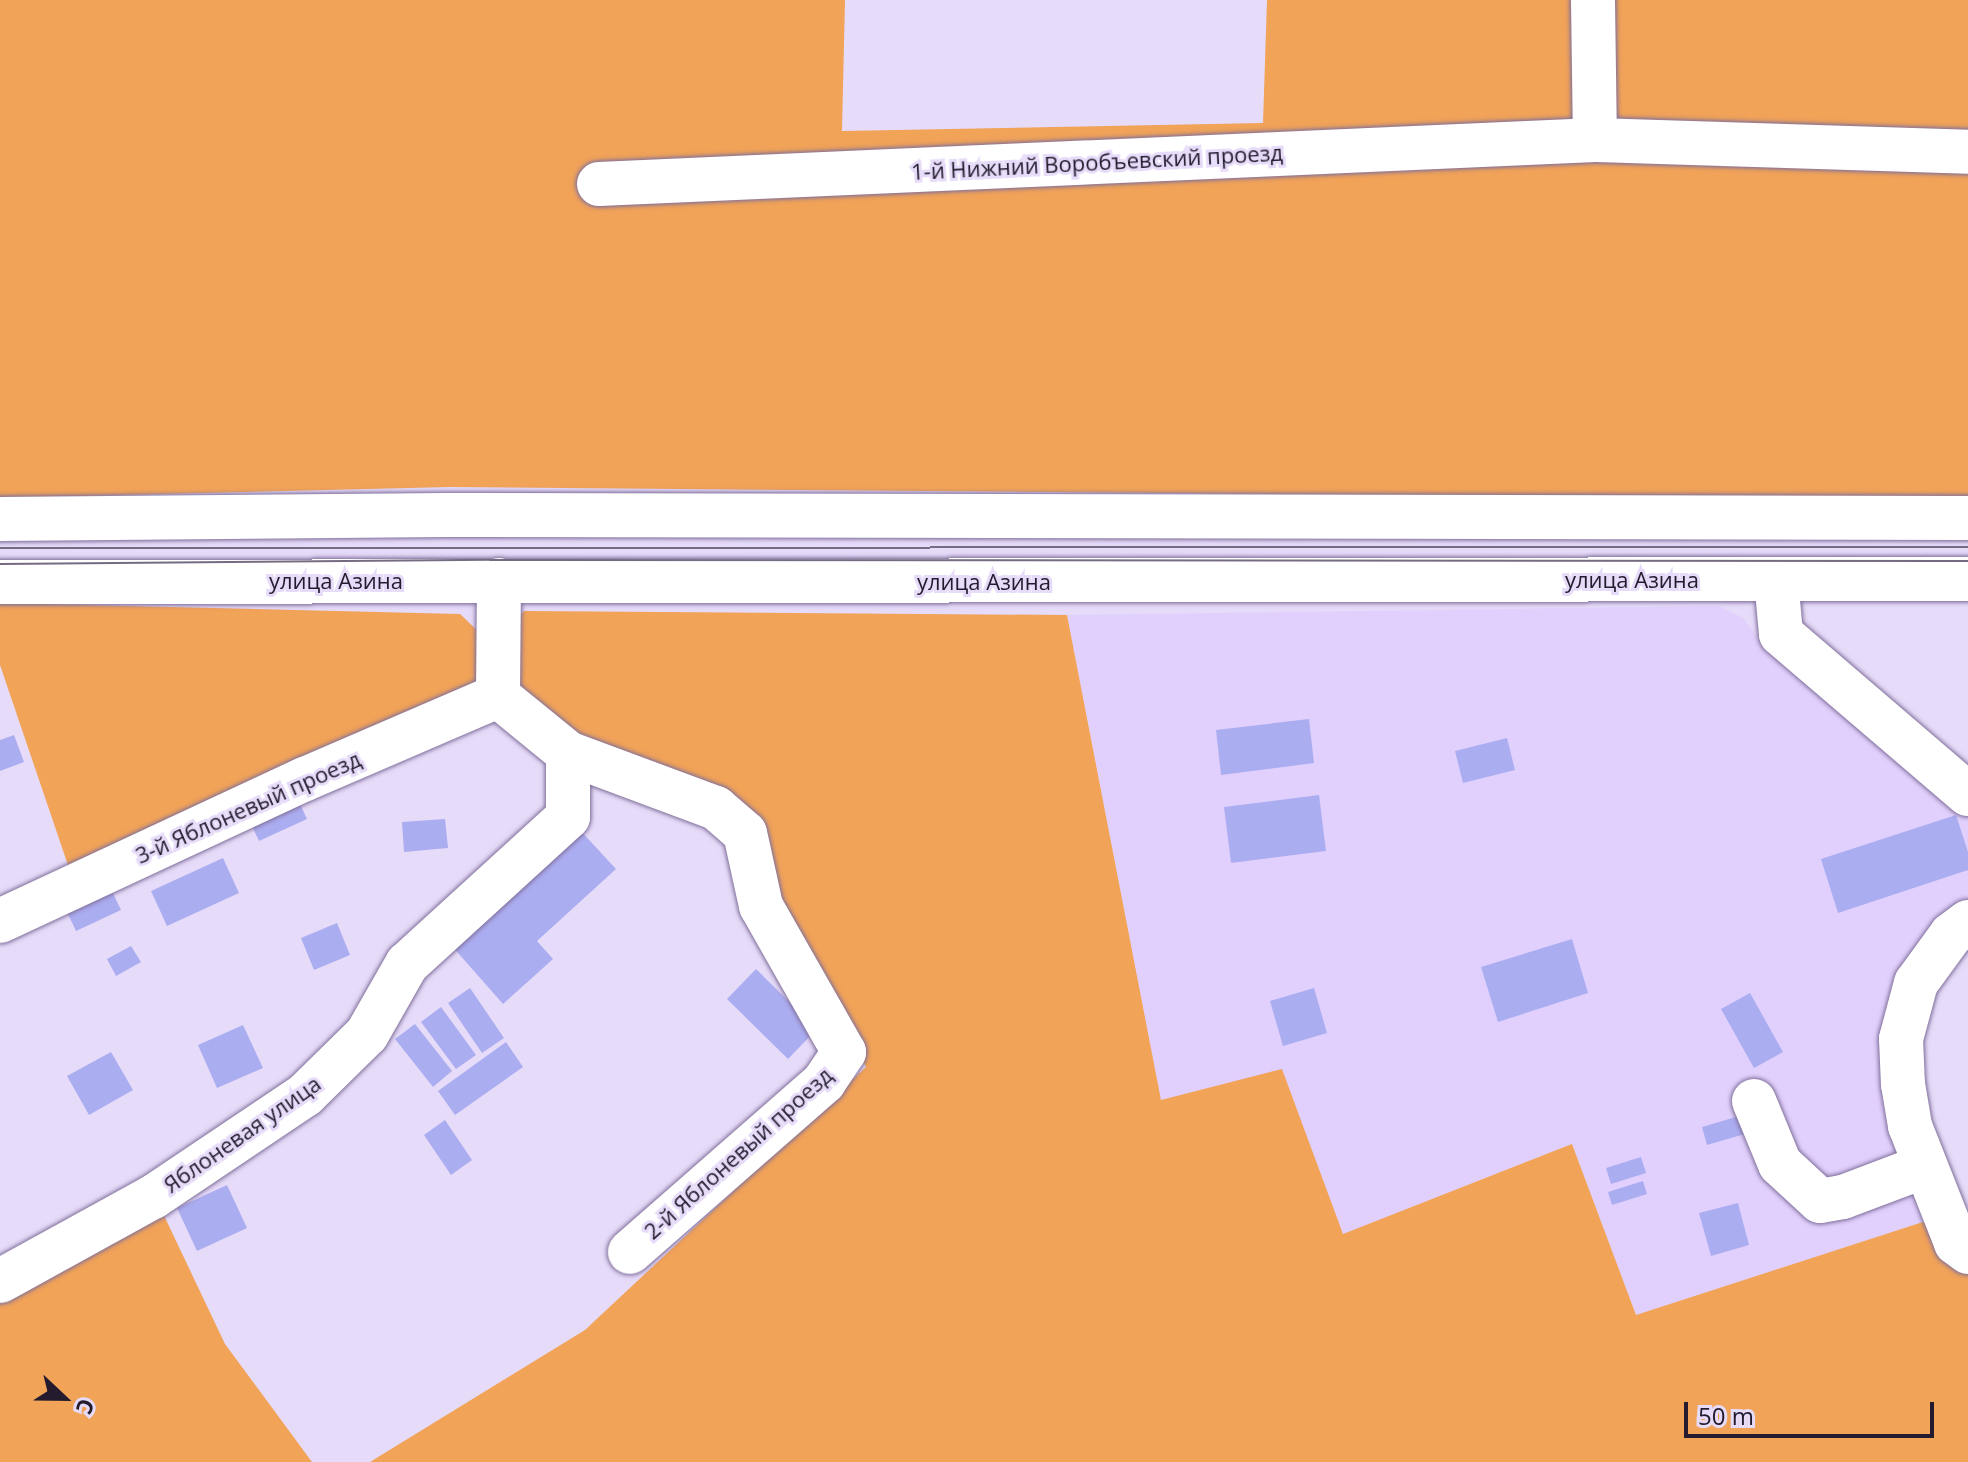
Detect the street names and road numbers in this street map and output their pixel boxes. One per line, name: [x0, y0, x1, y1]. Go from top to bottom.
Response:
street label: 1-й Нижний Воробъевский проезд: [910, 139, 1284, 185]
street label: улица Азина: [1565, 567, 1699, 593]
street label: улица Азина: [269, 568, 403, 594]
street label: улица Азина: [917, 569, 1051, 595]
street label: 3-й Яблоневый проезд: [131, 745, 365, 869]
street label: 2-й Яблоневый проезд: [639, 1062, 837, 1244]
street label: Яблоневая улица: [158, 1070, 326, 1198]

